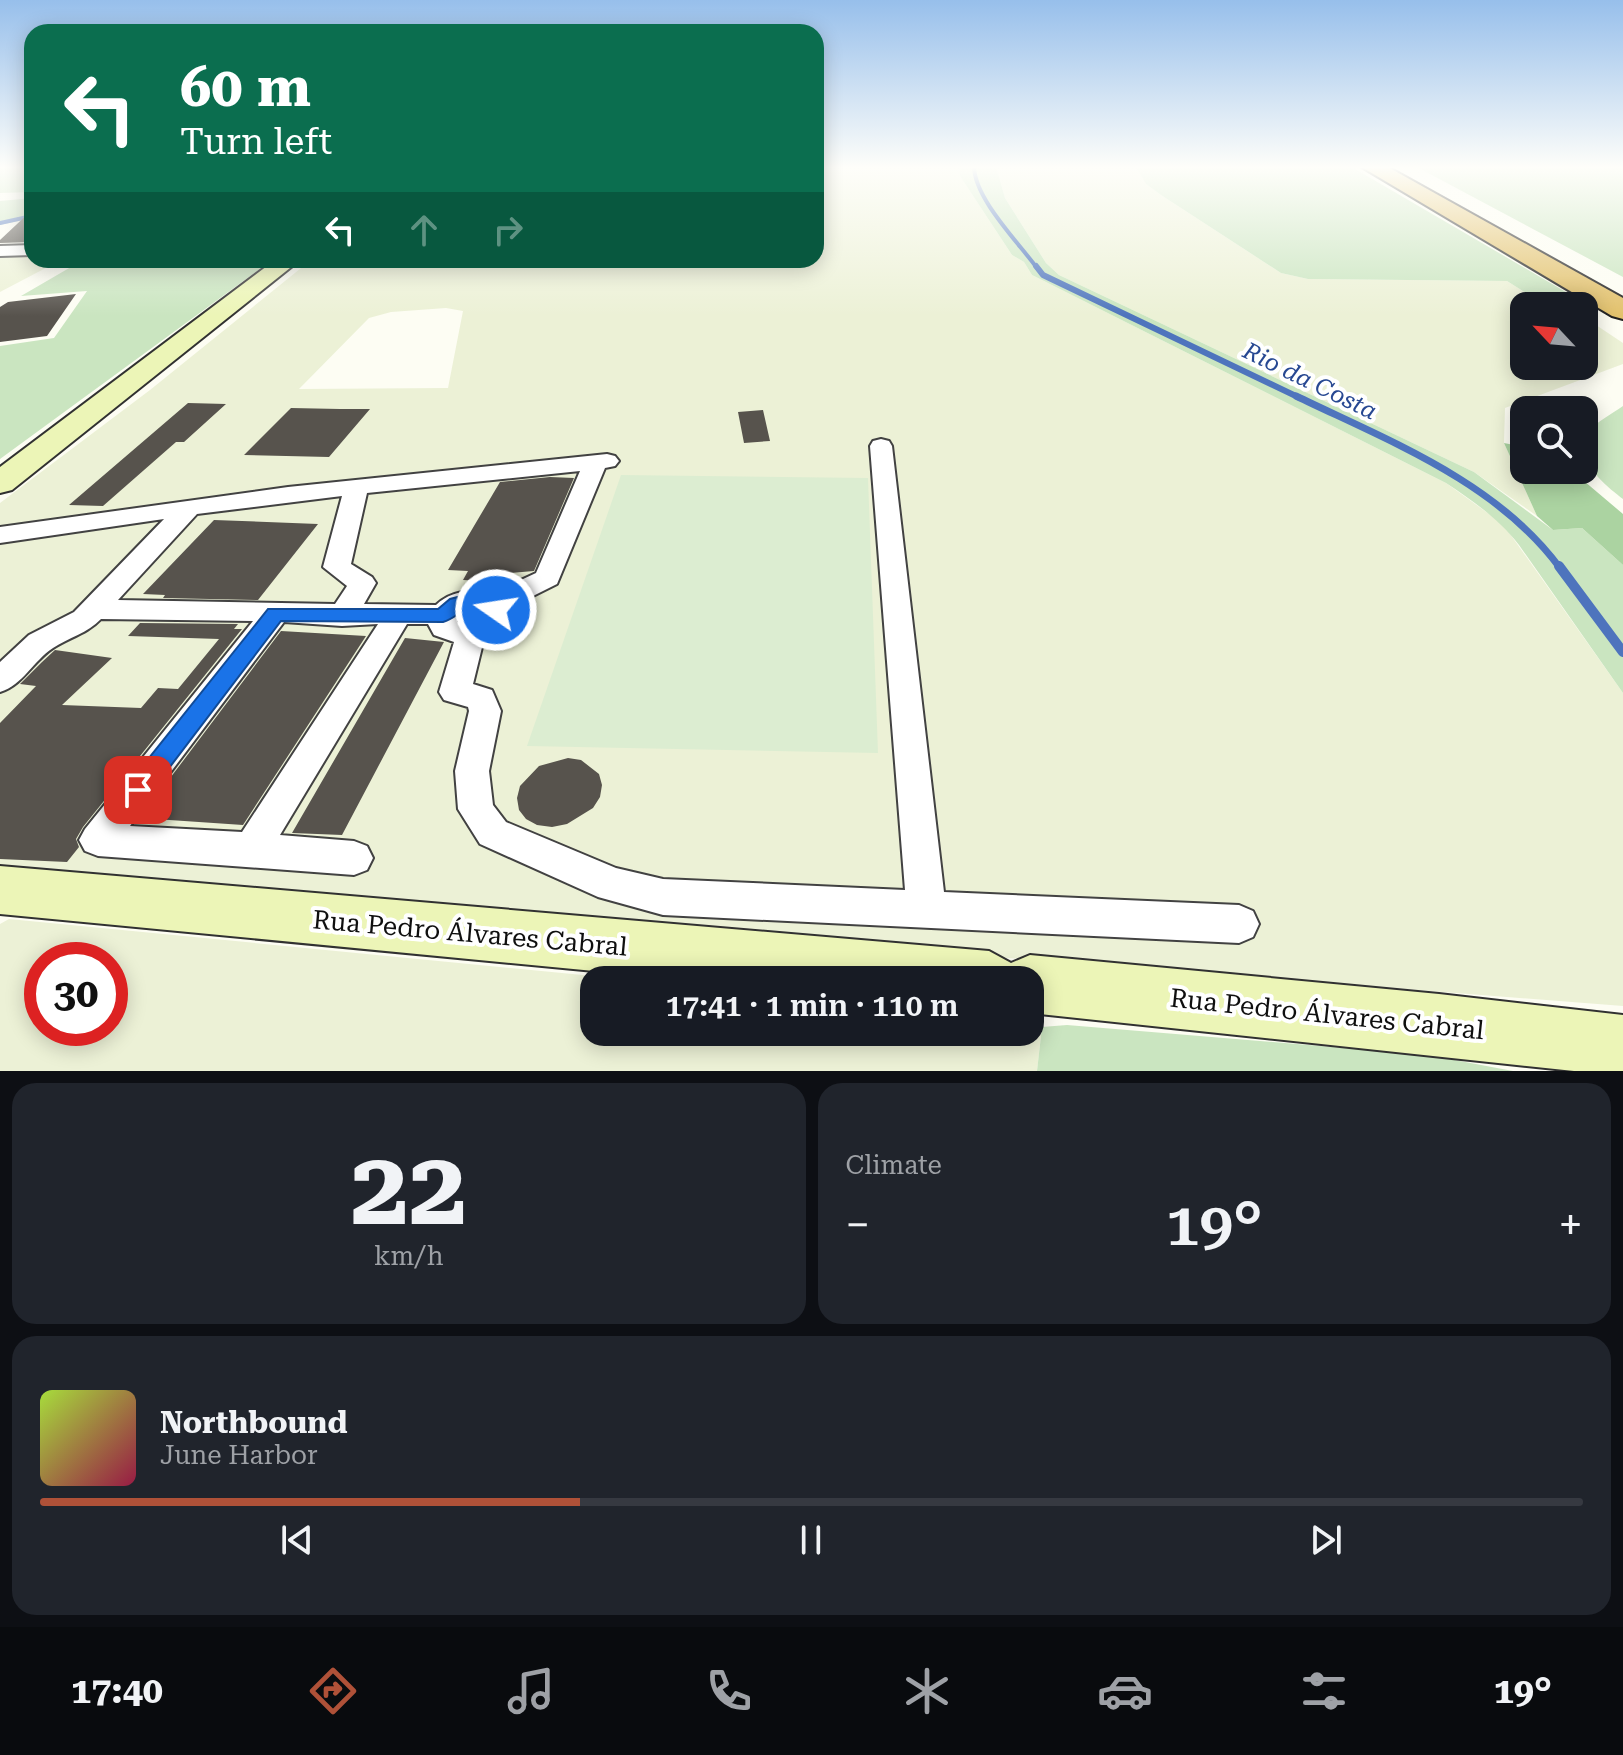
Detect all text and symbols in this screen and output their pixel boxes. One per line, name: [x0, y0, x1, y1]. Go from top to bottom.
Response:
text: 60 m: [180, 54, 311, 120]
icon: left: [48, 56, 152, 160]
text: Turn left: [180, 121, 332, 163]
icon: left: [318, 208, 362, 252]
icon: ahead: [402, 208, 446, 252]
icon: right: [486, 208, 530, 252]
north arrow: [1510, 292, 1598, 380]
map controls: [1510, 292, 1598, 484]
water label: Rio da Costa: [1238, 336, 1381, 425]
button: search: [1510, 396, 1598, 484]
position arrow: [454, 568, 538, 652]
pin: [104, 756, 172, 824]
icon: arrive: [116, 768, 160, 812]
street label: Rua Pedro Álvares Cabral: [312, 903, 629, 962]
speed limit sign: 30: [24, 942, 128, 1046]
street label: Rua Pedro Álvares Cabral: [1169, 982, 1486, 1045]
text: 17:41 · 1 min · 110 m: [666, 988, 958, 1023]
text: 22: [351, 1128, 467, 1249]
text: Climate: [846, 1150, 942, 1180]
text: 19°: [1166, 1189, 1263, 1260]
text: −: [846, 1199, 870, 1251]
text: +: [1558, 1199, 1583, 1251]
text: km/h: [374, 1241, 444, 1271]
text: Northbound: [160, 1405, 348, 1440]
text: June Harbor: [160, 1440, 318, 1470]
icon: previous: [275, 1518, 319, 1562]
icon: pause: [789, 1518, 833, 1562]
icon: next: [1304, 1518, 1348, 1562]
icon: directions: [305, 1663, 361, 1719]
icon: music: [503, 1663, 559, 1719]
icon: phone: [701, 1663, 757, 1719]
icon: climate: [899, 1663, 955, 1719]
icon: car: [1097, 1663, 1153, 1719]
icon: filters: [1296, 1663, 1352, 1719]
text: 17:40: [71, 1670, 163, 1712]
text: 19°: [1494, 1670, 1552, 1712]

